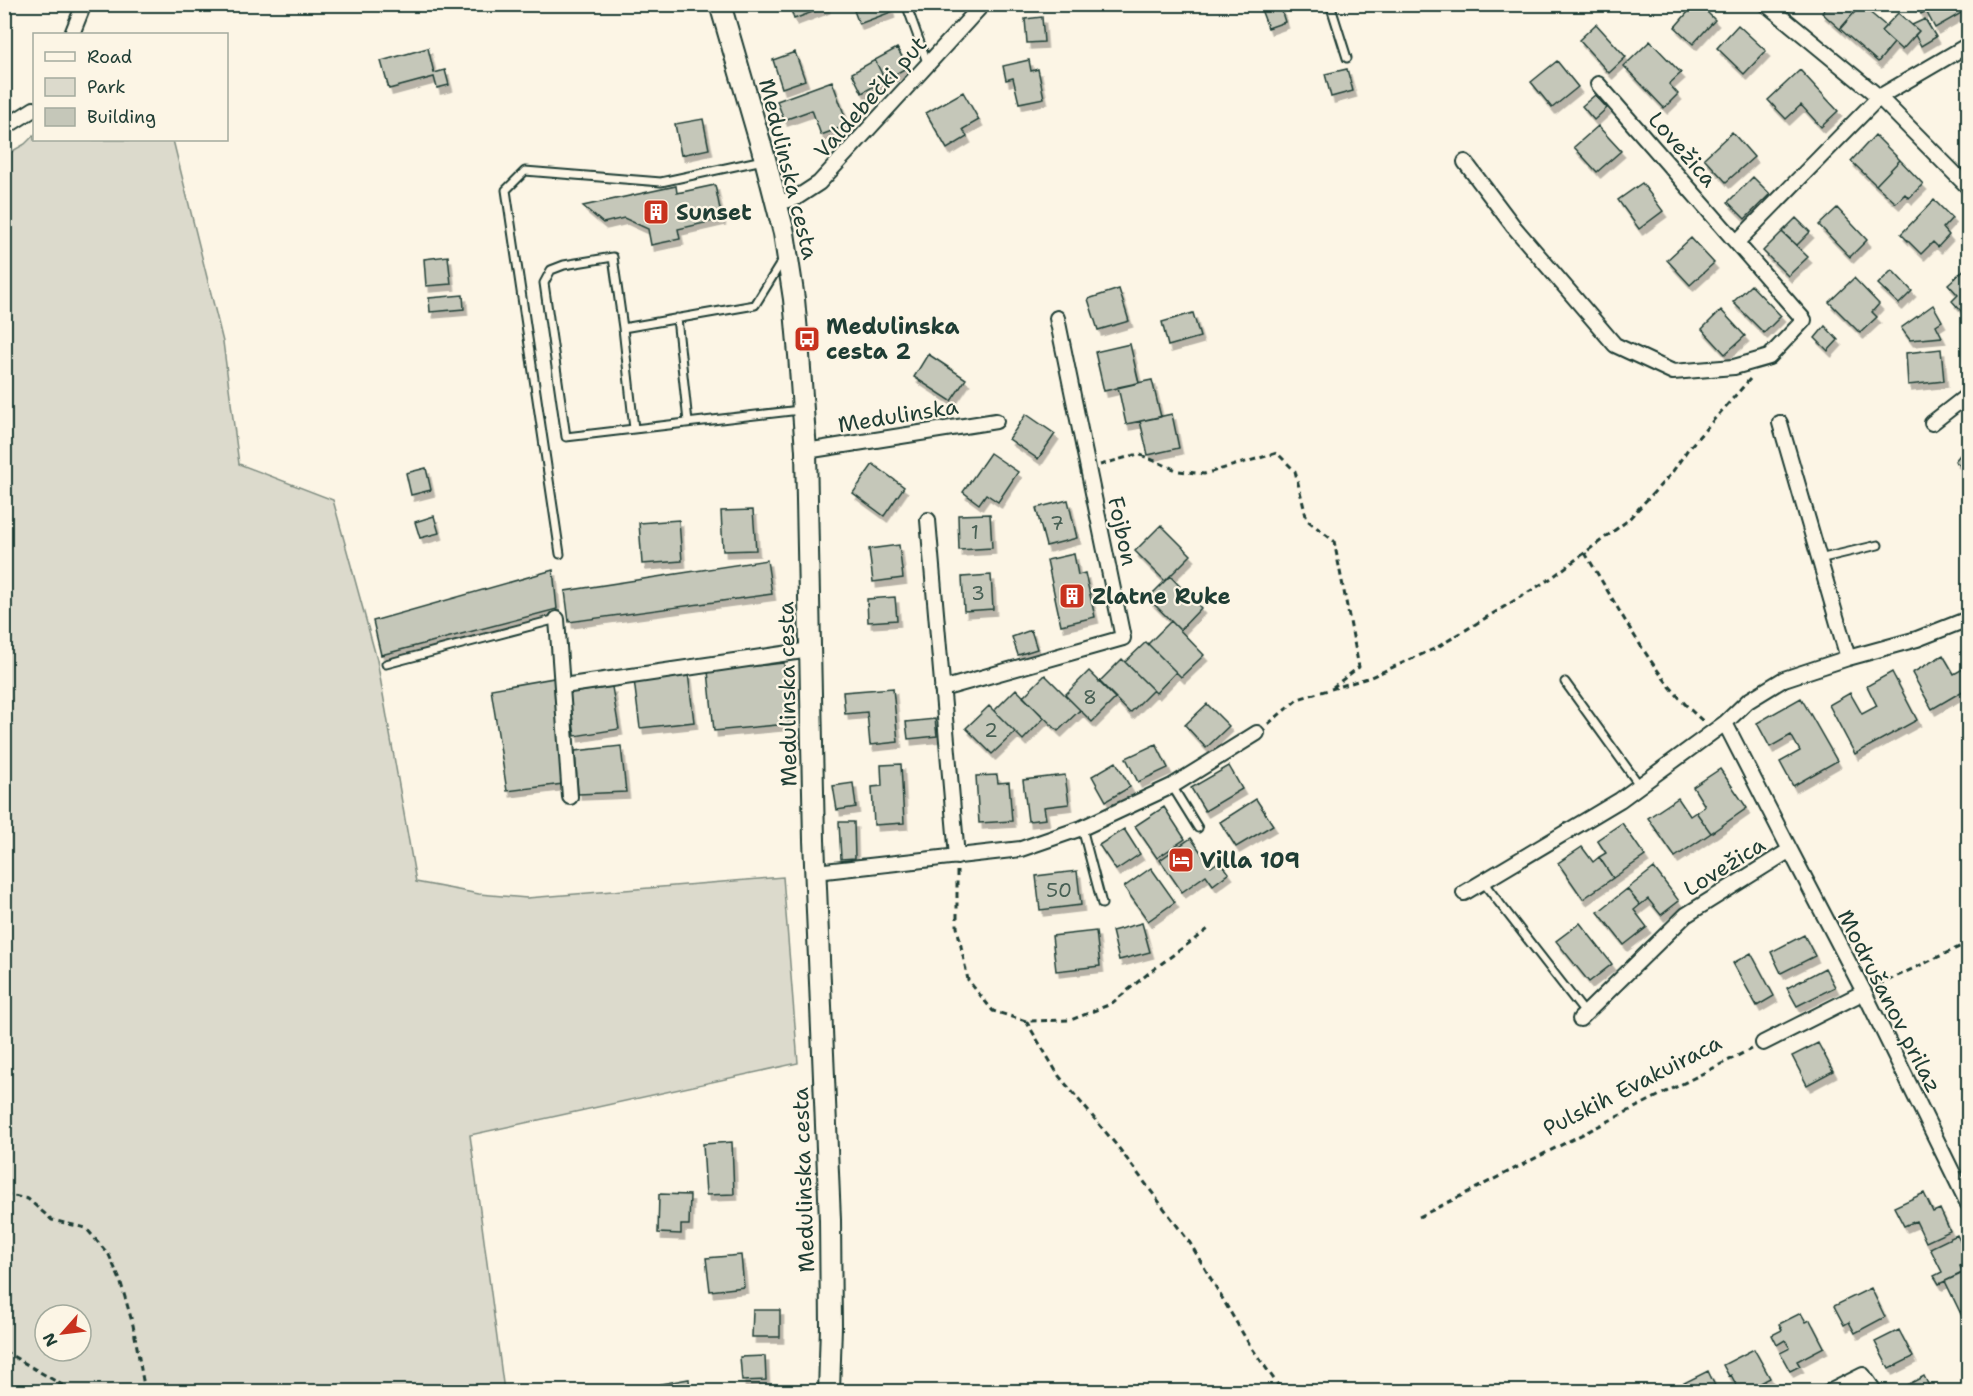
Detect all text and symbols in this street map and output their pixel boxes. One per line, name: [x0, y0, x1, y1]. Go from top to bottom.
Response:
street label: Valdebečki put: [808, 30, 933, 165]
legend: [33, 33, 228, 141]
text: Road: [87, 45, 132, 69]
text: Park: [87, 75, 126, 99]
street label: Medulinska cesta: [752, 76, 825, 263]
text: Building: [87, 105, 156, 129]
street label: Lovežica: [1642, 105, 1724, 193]
building icon: Sunset: [641, 197, 671, 227]
place label: Sunset: [676, 198, 752, 227]
place label: Medulinska cesta 2: [826, 312, 959, 366]
bus stop icon: Medulinska cesta 2: [792, 324, 822, 354]
street label: Medulinska: [836, 392, 961, 439]
street label: Fojbon: [1101, 494, 1144, 568]
house number: 7: [1050, 510, 1064, 536]
house number: 1: [971, 519, 979, 545]
house number: 3: [971, 580, 985, 606]
building icon: Zlatne Ruke: [1057, 581, 1087, 611]
place label: Zlatne Ruke: [1092, 582, 1231, 611]
street label: Medulinska cesta: [771, 601, 804, 787]
house number: 8: [1083, 684, 1097, 710]
house number: 2: [984, 717, 998, 743]
street label: Lovežica: [1678, 830, 1771, 903]
hotel icon: Villa 109: [1166, 845, 1196, 875]
place label: Villa 109: [1200, 846, 1300, 875]
house number: 50: [1046, 877, 1072, 903]
street label: Modrušanov prilaz: [1831, 905, 1948, 1098]
street label: Pulskih Evakuiraca: [1538, 1028, 1727, 1143]
street label: Medulinska cesta: [786, 1087, 821, 1273]
north arrow: [33, 1303, 93, 1363]
text: N: [38, 1329, 62, 1350]

